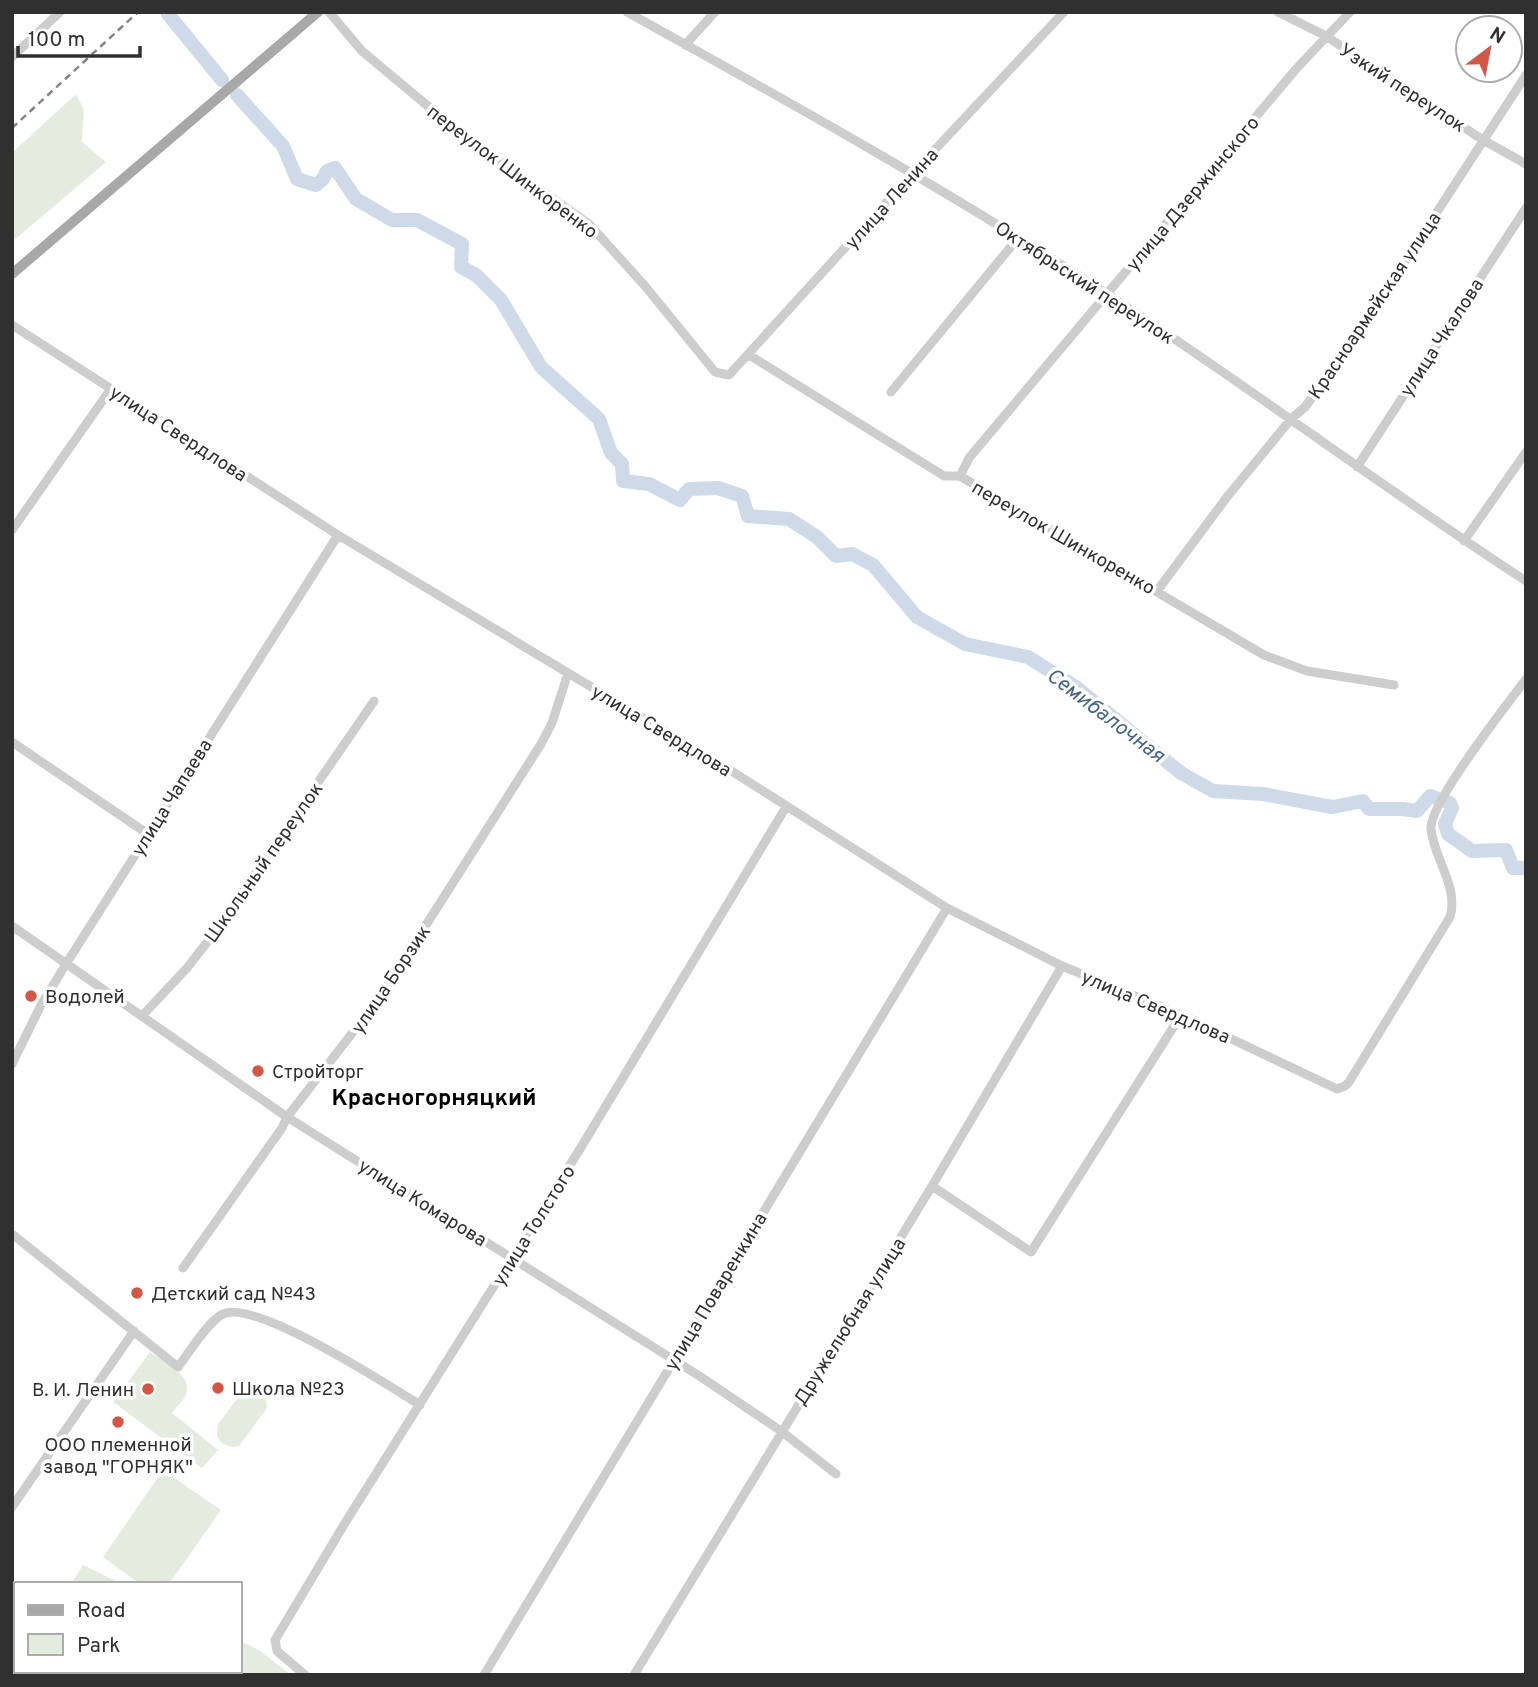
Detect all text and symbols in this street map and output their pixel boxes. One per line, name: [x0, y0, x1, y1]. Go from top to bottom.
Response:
scale bar: [18, 14, 140, 58]
north arrow: [1454, 14, 1524, 84]
text: N: [1485, 22, 1509, 50]
text: 100 m: [28, 27, 85, 54]
street label: Узкий переулок: [1334, 39, 1470, 139]
street label: переулок Шинкоренко: [422, 100, 602, 245]
street label: улица Дзержинского: [1122, 112, 1265, 277]
street label: улица Ленина: [841, 144, 944, 255]
street label: Красноармейская улица: [1304, 208, 1447, 404]
street label: Октябрьский переулок: [990, 217, 1178, 351]
street label: улица Чкалова: [1395, 274, 1490, 402]
street label: улица Свердлова: [105, 381, 251, 488]
street label: переулок Шинкоренко: [967, 476, 1159, 601]
water label: Семибалочная: [1040, 663, 1171, 770]
street label: улица Свердлова: [586, 680, 735, 783]
street label: улица Чапаева: [127, 735, 218, 861]
street label: Школьный переулок: [200, 778, 329, 948]
street label: улица Борзик: [347, 921, 437, 1039]
street label: улица Свердлова: [1077, 966, 1233, 1050]
place label: Водолей: [45, 986, 125, 1010]
marker: Водолей: [23, 988, 39, 1004]
place label: Стройторг: [272, 1061, 364, 1085]
marker: Стройторг: [250, 1063, 266, 1079]
district label: Красногорняцкий: [332, 1085, 536, 1114]
street label: улица Комарова: [353, 1155, 491, 1253]
street label: улица Толстого: [488, 1161, 581, 1291]
street label: улица Поваренкина: [660, 1209, 773, 1375]
street label: Дружелюбная улица: [789, 1234, 912, 1410]
place label: Детский сад №43: [151, 1283, 316, 1307]
marker: Детский сад №43: [129, 1285, 145, 1301]
place label: Школа №23: [232, 1378, 345, 1402]
place label: В. И. Ленин: [32, 1379, 134, 1403]
marker: Школа №23: [210, 1380, 226, 1396]
marker: В. И. Ленин: [140, 1381, 156, 1397]
marker: ООО племенной завод "ГОРНЯК": [110, 1414, 126, 1430]
place label: ООО племенной завод "ГОРНЯК": [43, 1434, 193, 1480]
legend: [14, 1582, 242, 1673]
text: Road: [77, 1598, 126, 1625]
text: Park: [77, 1633, 120, 1660]

